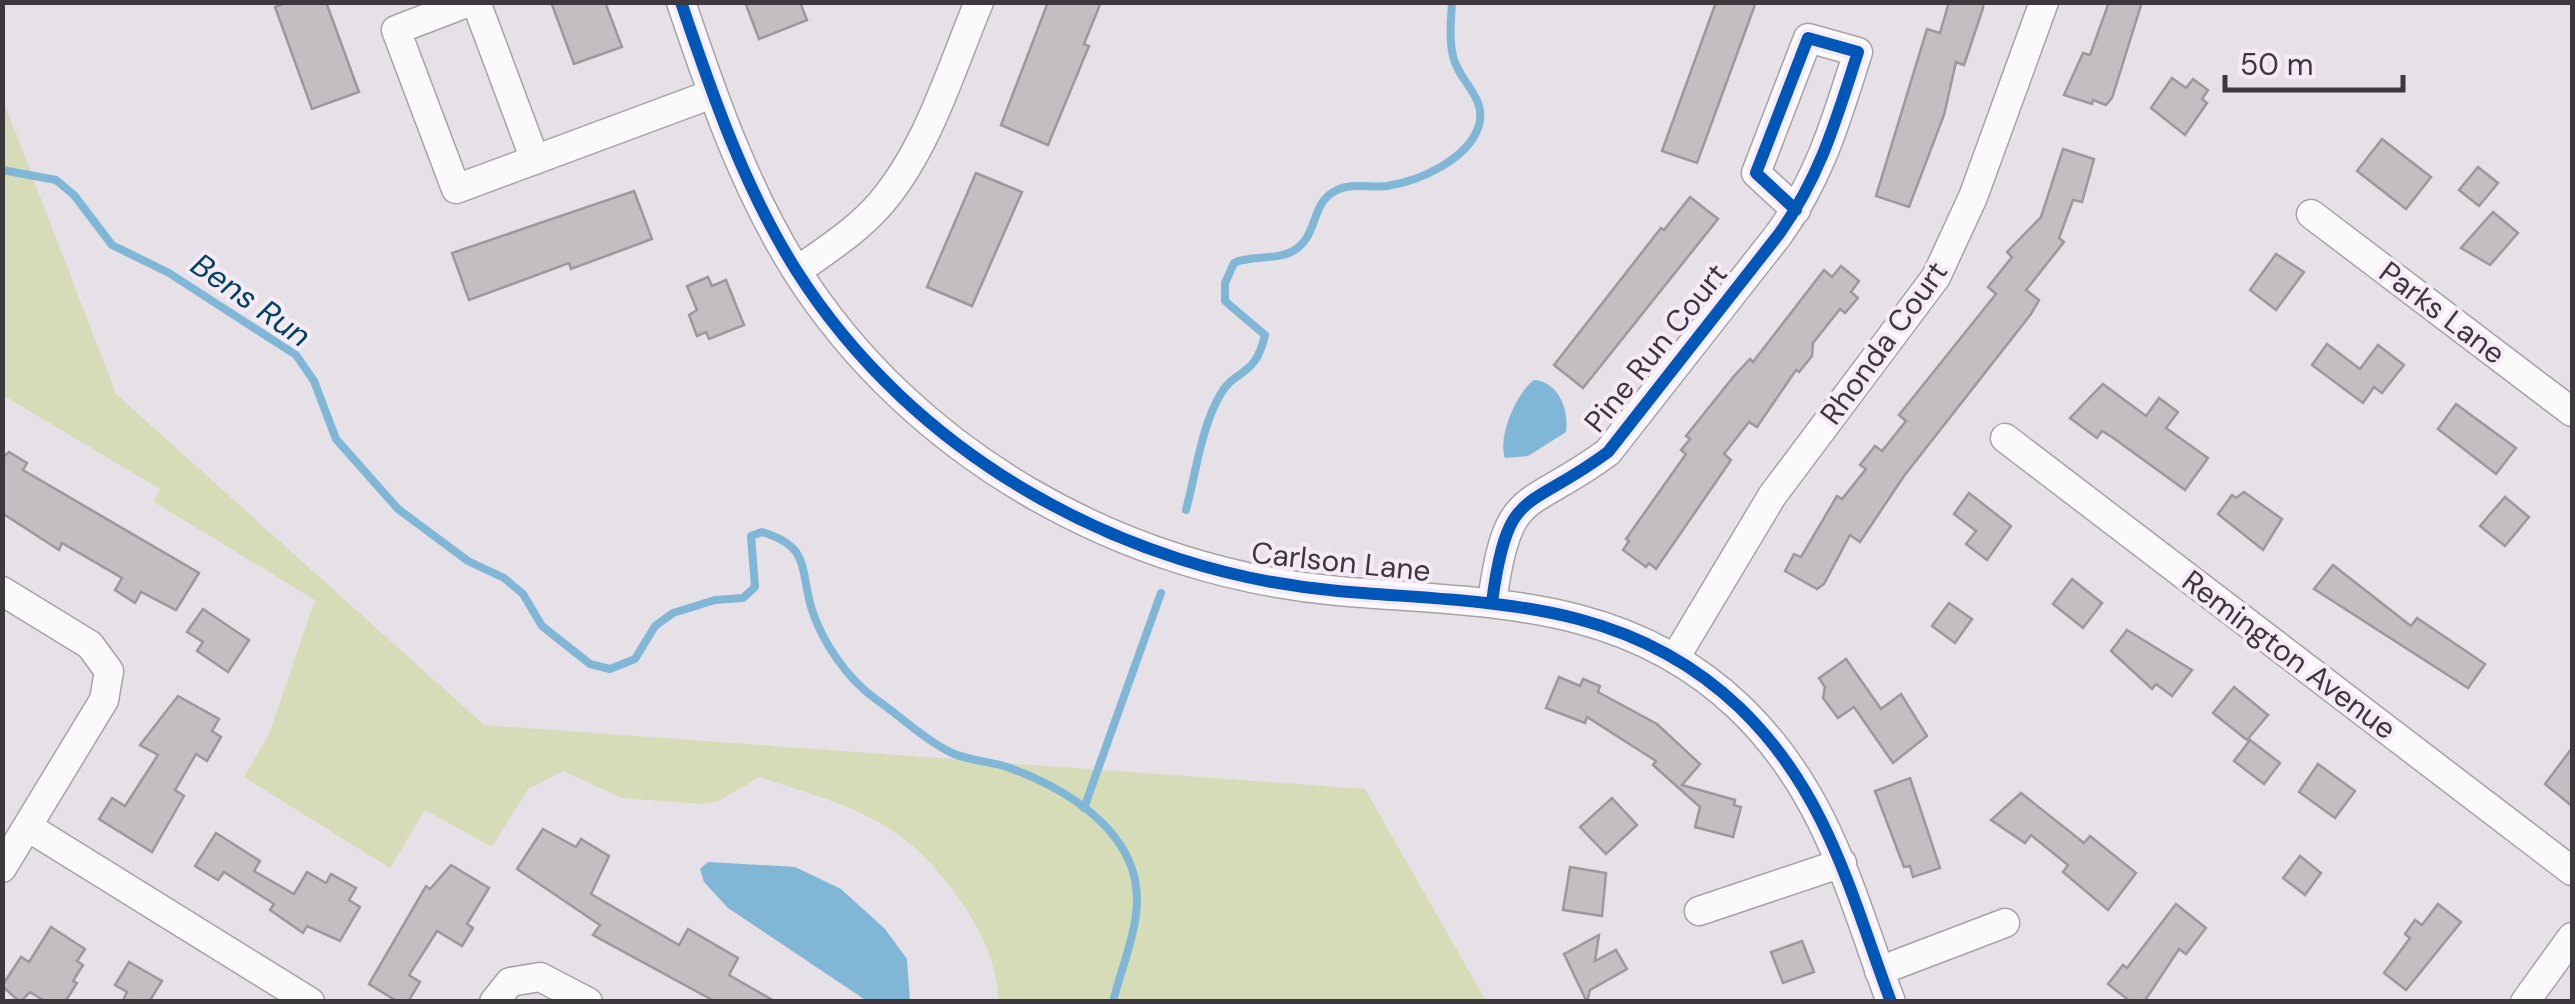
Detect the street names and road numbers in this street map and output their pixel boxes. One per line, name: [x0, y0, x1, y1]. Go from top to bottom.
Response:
street label: Rhonda Court: [1811, 253, 1956, 432]
street label: Parks Lane: [2372, 253, 2513, 373]
street label: Pine Run Court: [1576, 255, 1736, 440]
street label: Carlson Lane: [1249, 533, 1433, 590]
street label: Remington Avenue: [2174, 561, 2404, 748]

